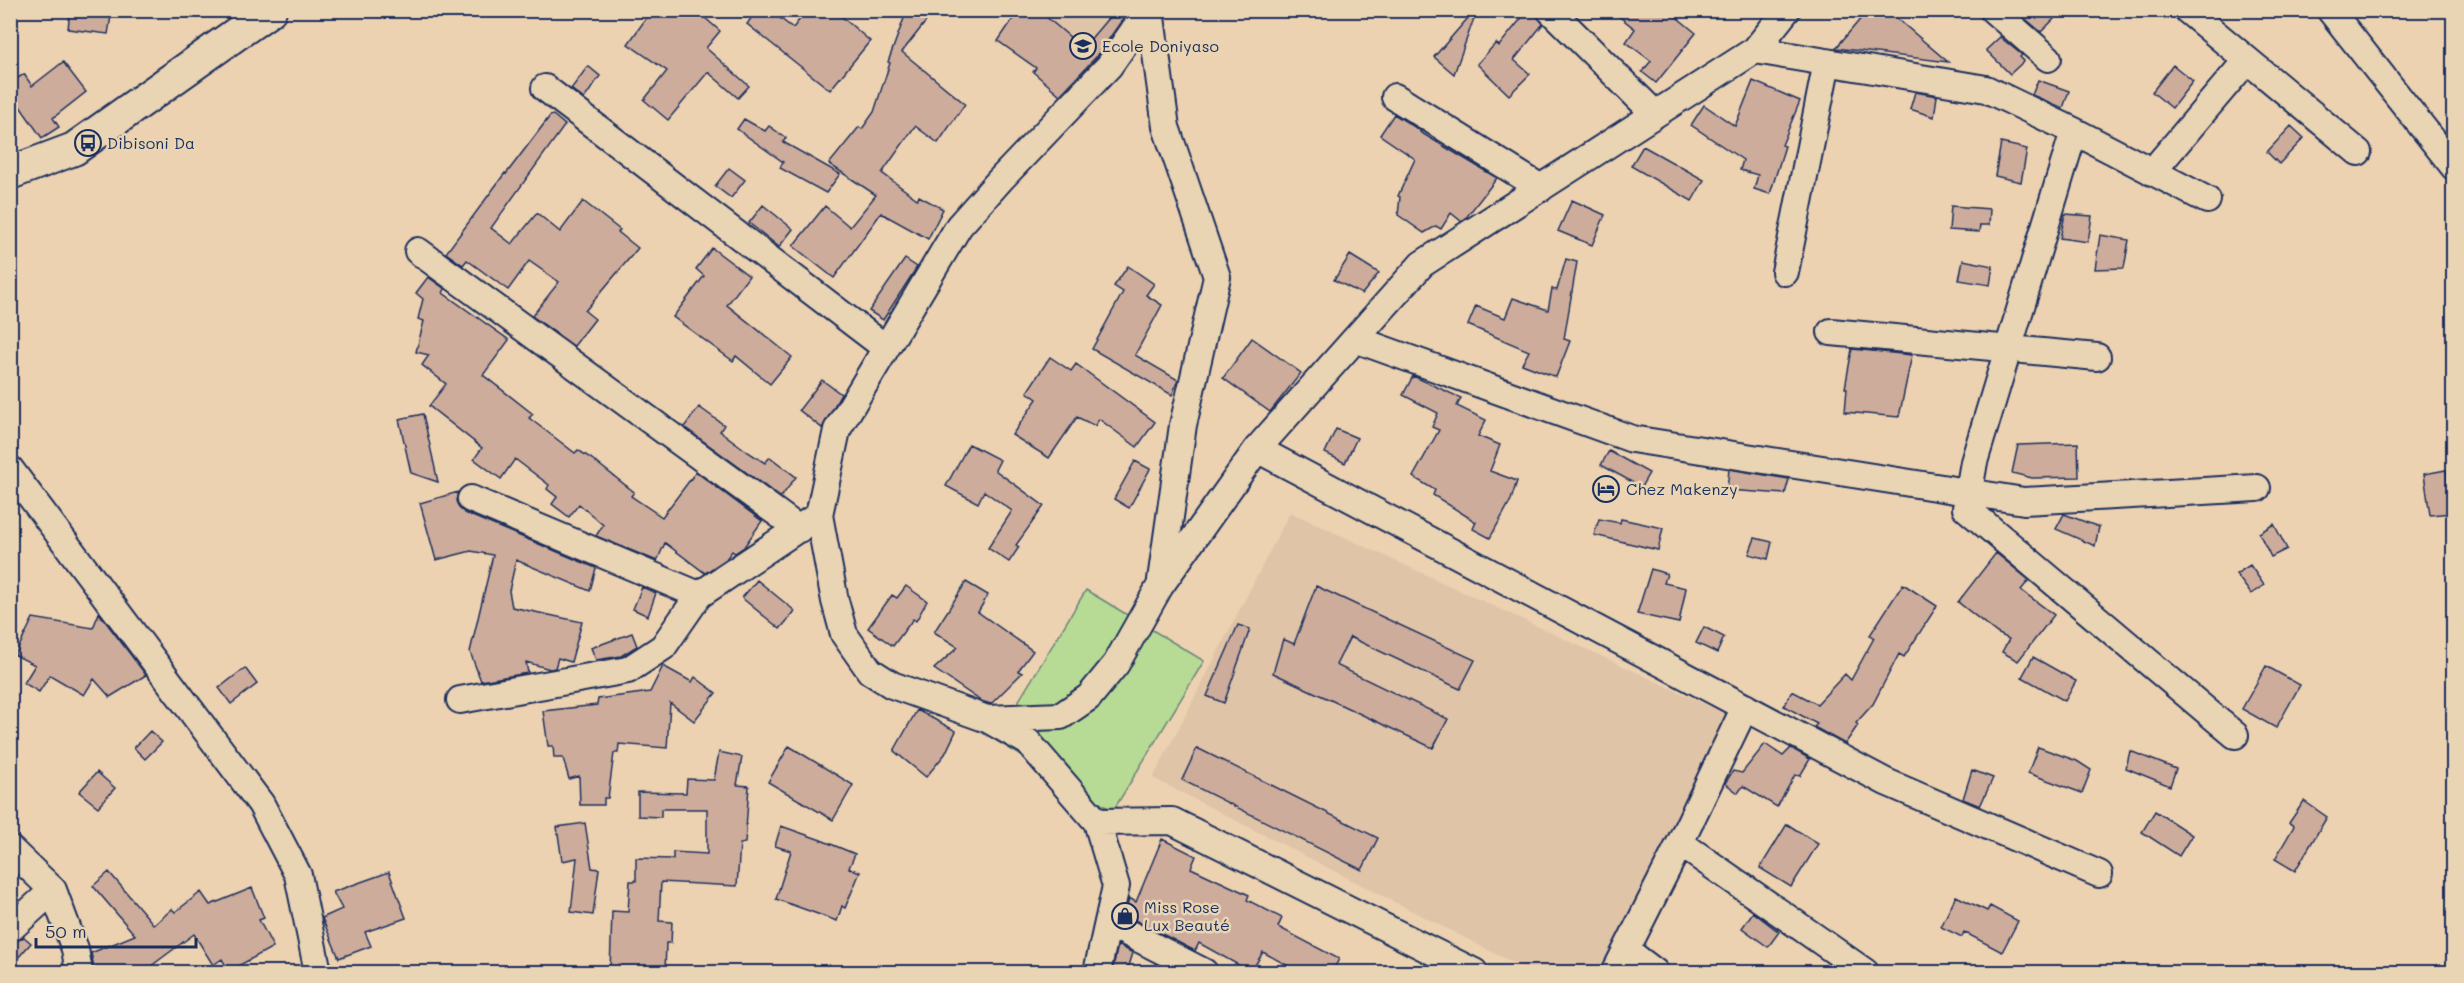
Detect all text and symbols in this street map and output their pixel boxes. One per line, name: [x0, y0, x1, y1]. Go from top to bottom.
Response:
school or university icon: Ecole Doniyaso: [1068, 31, 1098, 61]
place label: Ecole Doniyaso: [1102, 35, 1219, 56]
bus stop icon: Dibisoni Da: [73, 128, 103, 158]
place label: Dibisoni Da: [107, 132, 195, 153]
hotel icon: Chez Makenzy: [1591, 474, 1621, 504]
place label: Chez Makenzy: [1626, 478, 1738, 499]
place label: Miss Rose Lux Beauté: [1144, 896, 1230, 935]
shop icon: Miss Rose Lux Beauté: [1110, 901, 1140, 931]
scale bar: [36, 911, 196, 949]
text: 50 m: [45, 919, 87, 943]

